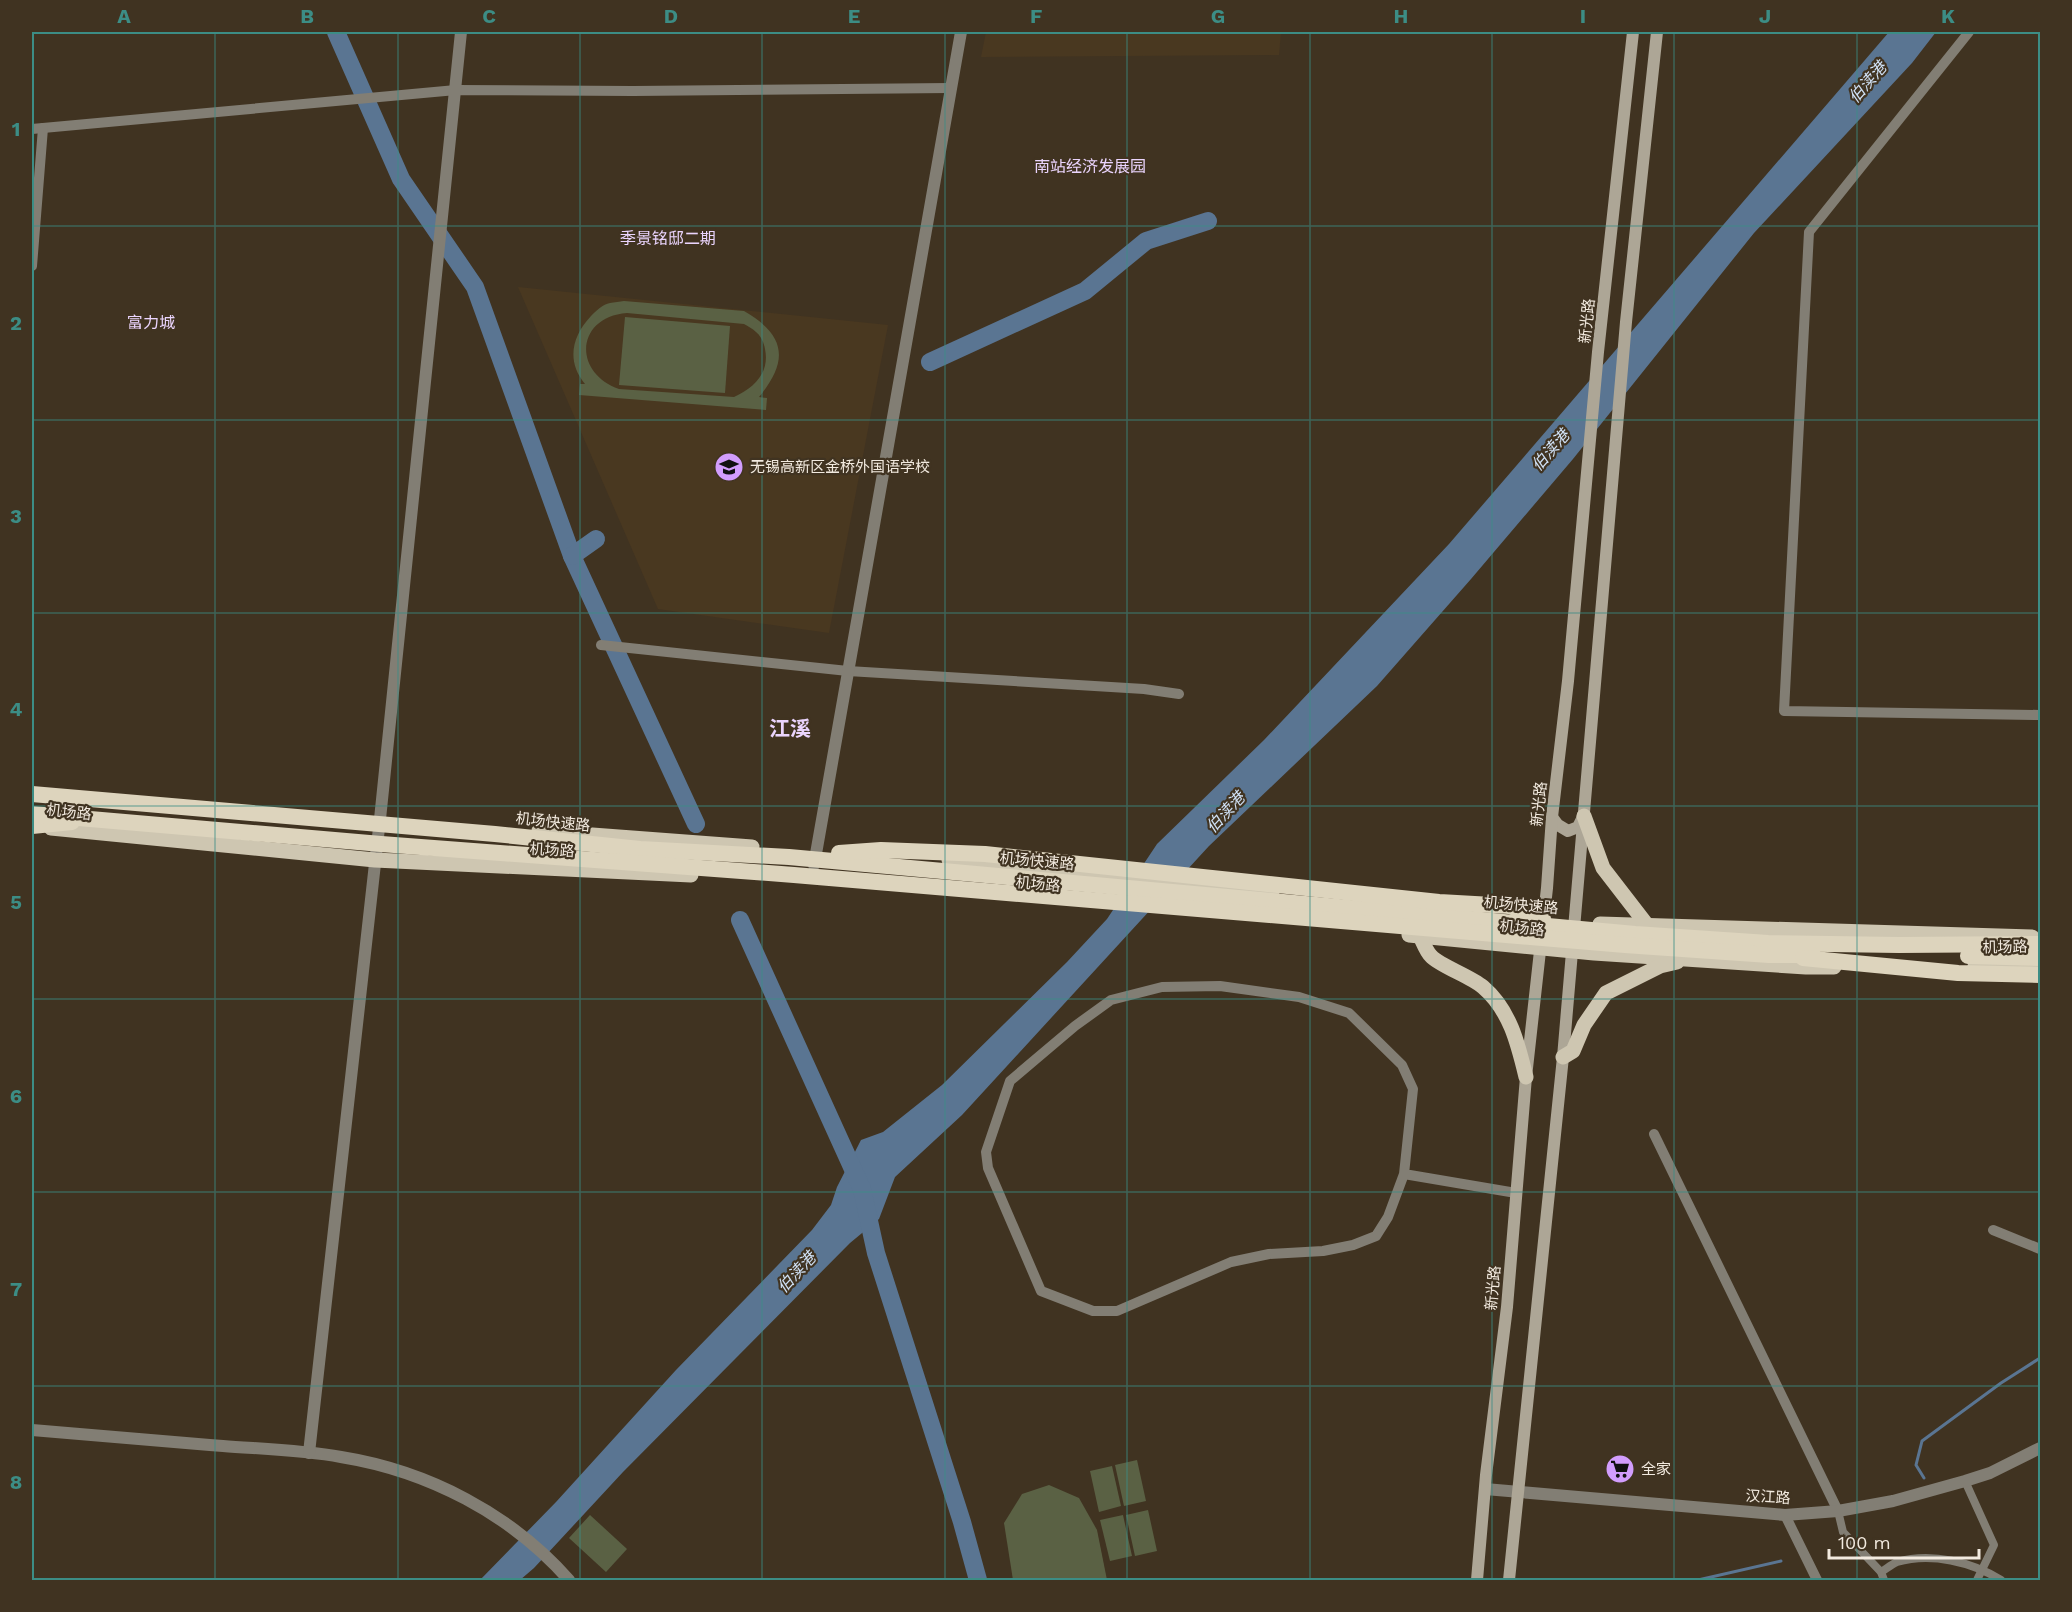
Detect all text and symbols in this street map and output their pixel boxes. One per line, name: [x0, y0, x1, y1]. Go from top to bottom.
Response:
text: A: [117, 4, 131, 28]
text: B: [300, 4, 314, 28]
text: C: [482, 4, 496, 28]
text: D: [664, 4, 678, 28]
text: E: [848, 4, 860, 28]
text: F: [1030, 4, 1042, 28]
text: G: [1211, 4, 1225, 28]
text: H: [1394, 4, 1408, 28]
text: I: [1580, 4, 1586, 28]
text: J: [1759, 4, 1771, 28]
text: K: [1941, 4, 1955, 28]
water label: 伯渎港: [1844, 56, 1892, 107]
text: 1: [12, 117, 20, 141]
district label: 南站经济发展园: [1034, 157, 1146, 176]
district label: 季景铭邸二期: [620, 229, 716, 248]
street label: 新光路: [1576, 298, 1598, 344]
text: 2: [10, 311, 22, 335]
district label: 富力城: [127, 313, 175, 332]
water label: 伯渎港: [1527, 424, 1575, 475]
school or university icon: 无锡高新区金桥外国语学校: [713, 451, 745, 483]
place label: 无锡高新区金桥外国语学校: [750, 458, 930, 476]
text: 3: [10, 504, 22, 528]
text: 4: [10, 697, 23, 721]
district label: 江溪: [769, 716, 811, 741]
street label: 新光路: [1528, 781, 1550, 827]
water label: 伯渎港: [1202, 787, 1250, 836]
street label: 机场路: [46, 801, 92, 823]
street label: 机场快速路: [515, 809, 591, 835]
street label: 机场路: [529, 840, 575, 860]
street label: 机场快速路: [999, 849, 1075, 873]
street label: 机场路: [1015, 873, 1061, 895]
text: 5: [10, 890, 22, 914]
street label: 机场快速路: [1483, 893, 1559, 917]
street label: 机场路: [1499, 917, 1545, 939]
street label: 机场路: [1982, 938, 2028, 956]
text: 6: [10, 1084, 22, 1108]
water label: 伯渎港: [773, 1247, 821, 1296]
street label: 新光路: [1482, 1265, 1504, 1311]
text: 7: [10, 1277, 22, 1301]
supermarket icon: 全家: [1604, 1453, 1636, 1485]
place label: 全家: [1641, 1460, 1671, 1478]
text: 8: [10, 1470, 22, 1494]
street label: 汉江路: [1745, 1487, 1791, 1507]
scale bar: [1829, 1522, 1979, 1560]
text: 100 m: [1838, 1532, 1891, 1553]

